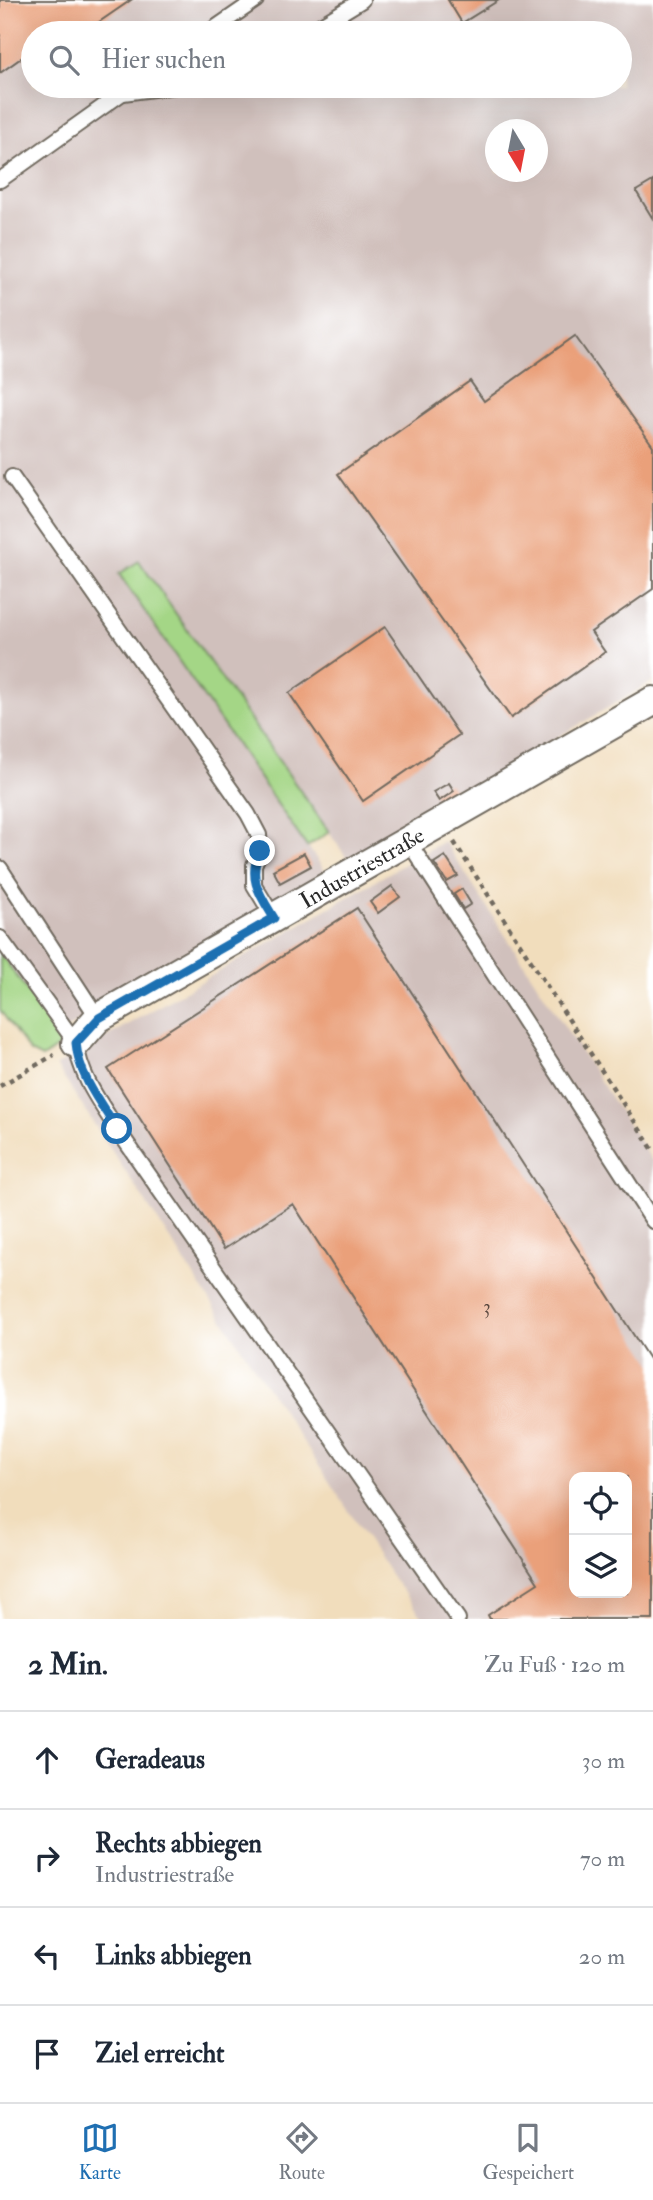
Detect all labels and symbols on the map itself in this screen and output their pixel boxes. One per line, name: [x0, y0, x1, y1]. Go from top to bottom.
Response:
north arrow: [485, 119, 548, 182]
street label: Industriestraße: [294, 820, 430, 915]
route end: [244, 835, 275, 866]
route start: [101, 1113, 132, 1144]
house number: 3: [483, 1295, 491, 1319]

